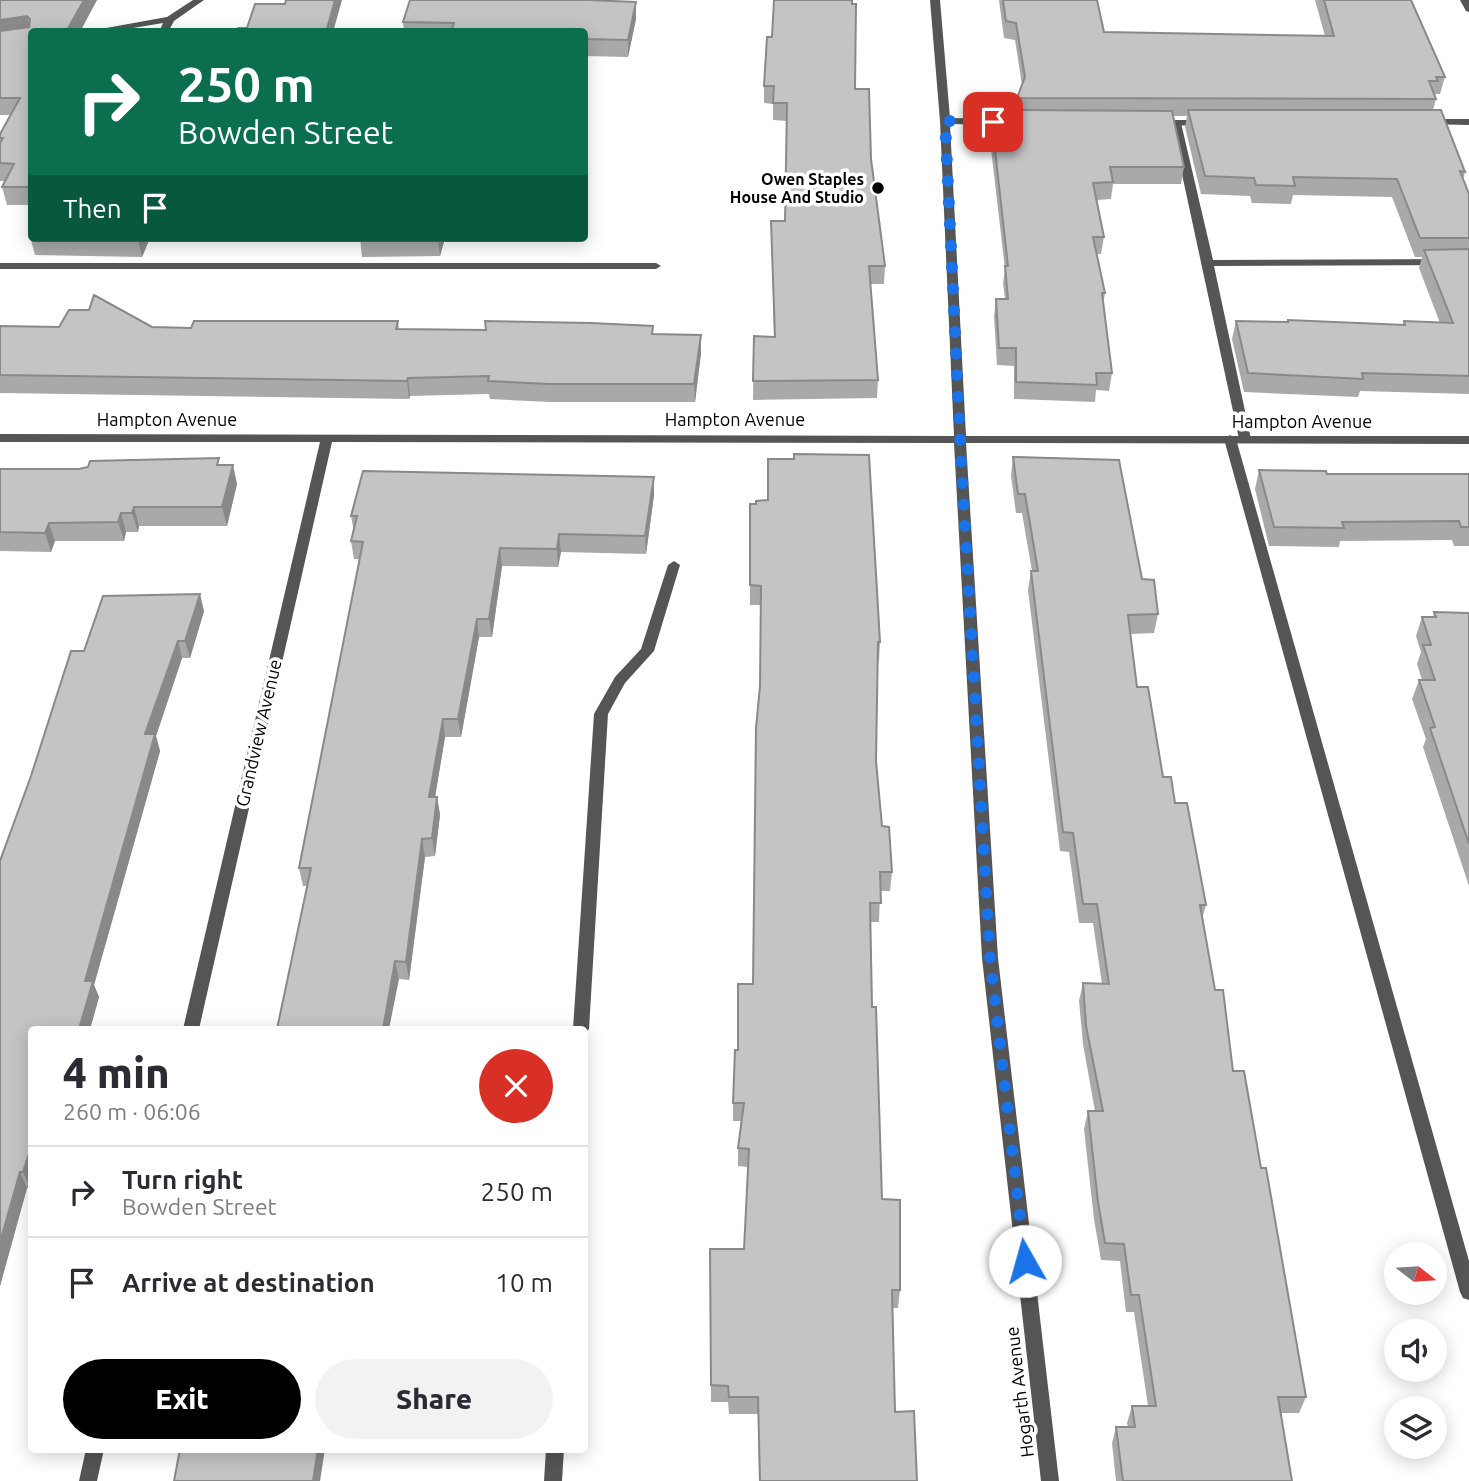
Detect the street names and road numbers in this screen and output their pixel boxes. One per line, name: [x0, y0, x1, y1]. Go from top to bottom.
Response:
street label: Hampton Avenue: [97, 409, 237, 429]
street label: Hampton Avenue: [665, 409, 805, 429]
street label: Hampton Avenue: [1232, 411, 1372, 431]
street label: Grandview Avenue: [231, 657, 285, 808]
street label: Hogarth Avenue: [1001, 1326, 1037, 1459]

